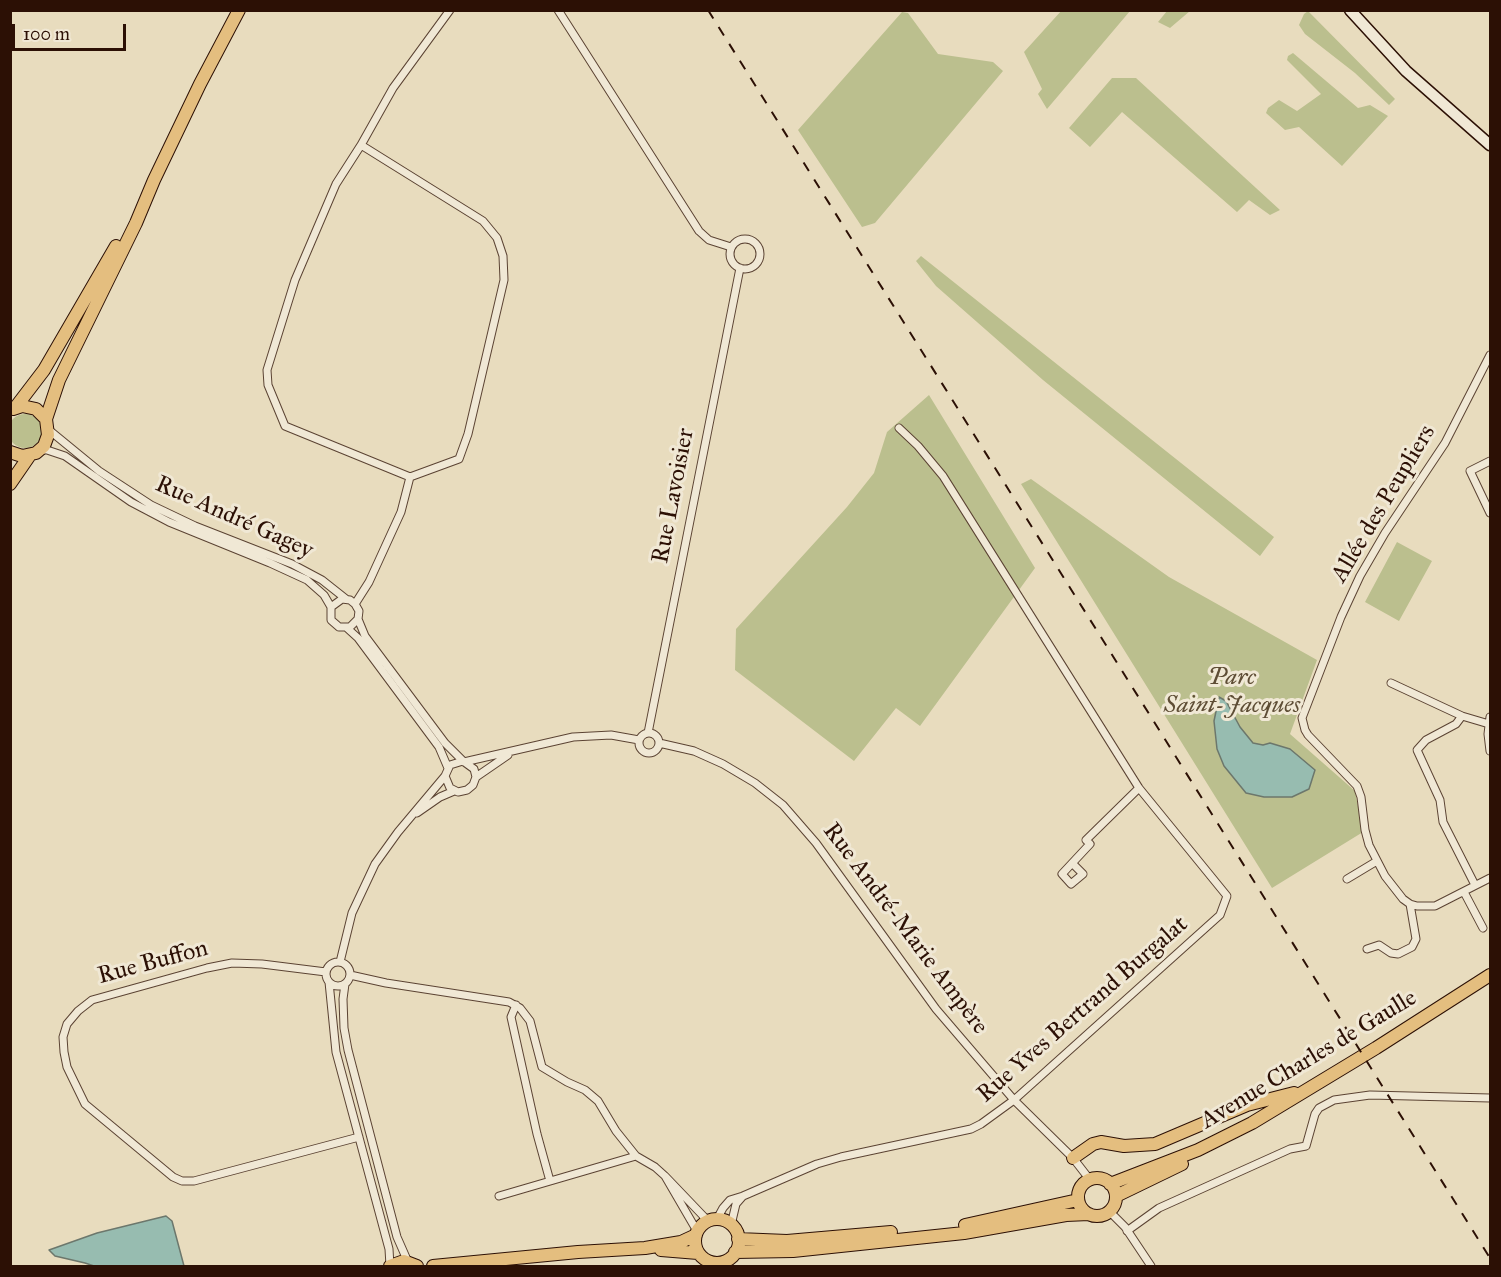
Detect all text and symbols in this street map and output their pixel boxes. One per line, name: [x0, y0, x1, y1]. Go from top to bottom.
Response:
scale bar: [15, 12, 129, 50]
text: 100 m: [23, 23, 70, 45]
street label: Allée des Peupliers: [1326, 420, 1442, 588]
street label: Rue Lavoisier: [647, 426, 701, 566]
street label: Rue André Gagey: [151, 470, 317, 566]
park label: Parc Saint-Jacques: [1164, 664, 1300, 720]
street label: Rue André-Marie Ampère: [816, 818, 994, 1040]
street label: Rue Yves Bertrand Burgalat: [972, 911, 1194, 1109]
street label: Rue Buffon: [95, 934, 211, 992]
street label: Avenue Charles de Gaulle: [1196, 984, 1422, 1136]

